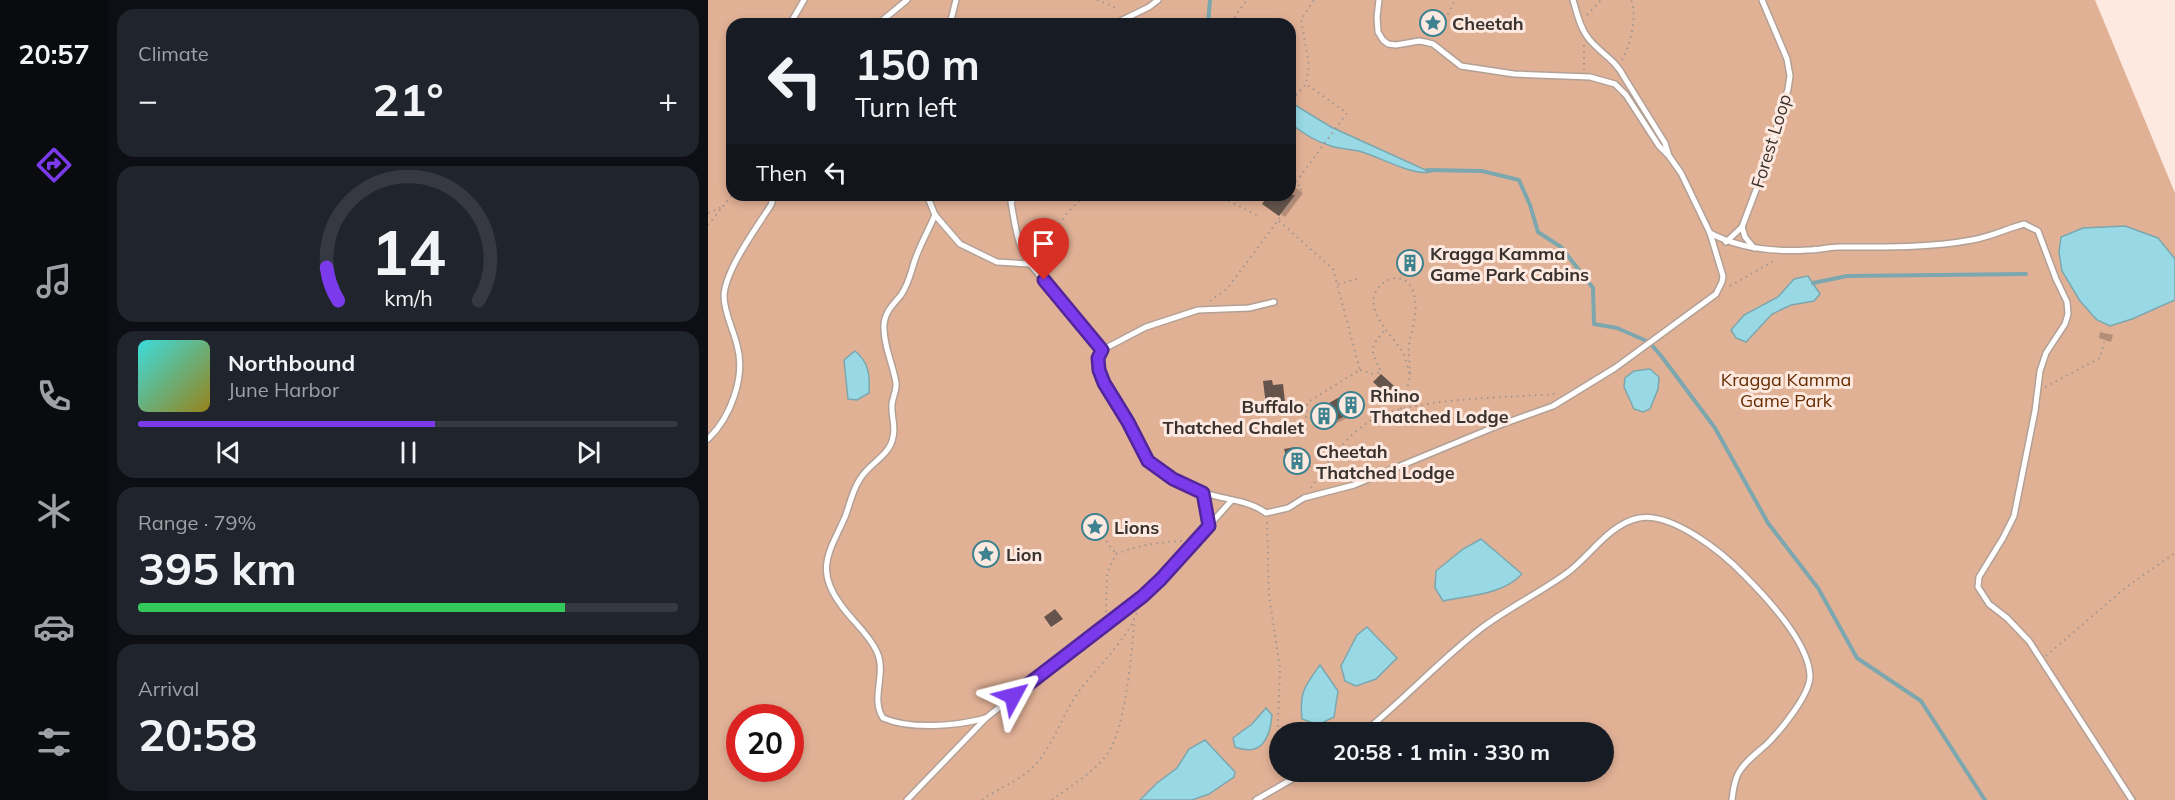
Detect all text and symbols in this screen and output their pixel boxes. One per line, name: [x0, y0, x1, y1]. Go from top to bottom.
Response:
place icon: Cheetah: [1418, 8, 1448, 38]
place label: Cheetah: [1452, 12, 1524, 35]
text: 20:57: [18, 37, 90, 71]
text: 150 m: [855, 38, 980, 91]
text: Climate: [138, 41, 209, 66]
icon: left: [756, 42, 834, 120]
text: 21°: [372, 71, 444, 127]
text: −: [138, 79, 158, 120]
text: +: [658, 79, 678, 120]
text: Turn left: [855, 90, 957, 124]
street label: Forest Loop: [1746, 91, 1796, 191]
icon: directions: [33, 144, 75, 186]
icon: left: [819, 156, 852, 189]
text: Then: [756, 159, 807, 187]
text: 14: [371, 212, 445, 291]
pin: [1018, 218, 1069, 280]
icon: arrive: [1027, 227, 1060, 260]
place label: Kragga Kamma Game Park Cabins: [1430, 242, 1589, 286]
building icon: Kragga Kamma Game Park Cabins: [1395, 248, 1425, 278]
icon: music: [33, 260, 75, 302]
text: km/h: [384, 284, 432, 311]
text: Northbound: [228, 349, 355, 377]
park label: Kragga Kamma Game Park: [1721, 368, 1851, 412]
icon: phone: [33, 375, 75, 417]
text: June Harbor: [228, 377, 339, 402]
place label: Rhino Thatched Lodge: [1370, 384, 1509, 428]
building icon: Rhino Thatched Lodge: [1336, 390, 1366, 420]
place label: Buffalo Thatched Chalet: [1163, 395, 1304, 439]
building icon: Buffalo Thatched Chalet: [1309, 401, 1339, 431]
icon: previous: [212, 436, 245, 469]
icon: pause: [392, 436, 425, 469]
icon: next: [572, 436, 605, 469]
place label: Cheetah Thatched Lodge: [1316, 440, 1455, 484]
building icon: Cheetah Thatched Lodge: [1282, 446, 1312, 476]
icon: climate: [33, 490, 75, 532]
text: Range · 79%: [138, 510, 256, 535]
place icon: Lions: [1080, 512, 1110, 542]
place label: Lions: [1114, 516, 1159, 539]
place icon: Lion: [971, 539, 1001, 569]
text: 395 km: [138, 540, 297, 596]
place label: Lion: [1006, 543, 1042, 566]
icon: car: [33, 606, 75, 648]
position arrow: [981, 664, 1045, 728]
text: Arrival: [138, 676, 199, 701]
speed limit sign: 20: [726, 704, 804, 782]
text: 20:58: [138, 706, 257, 762]
icon: filters: [33, 721, 75, 763]
text: 20:58 · 1 min · 330 m: [1333, 738, 1550, 766]

